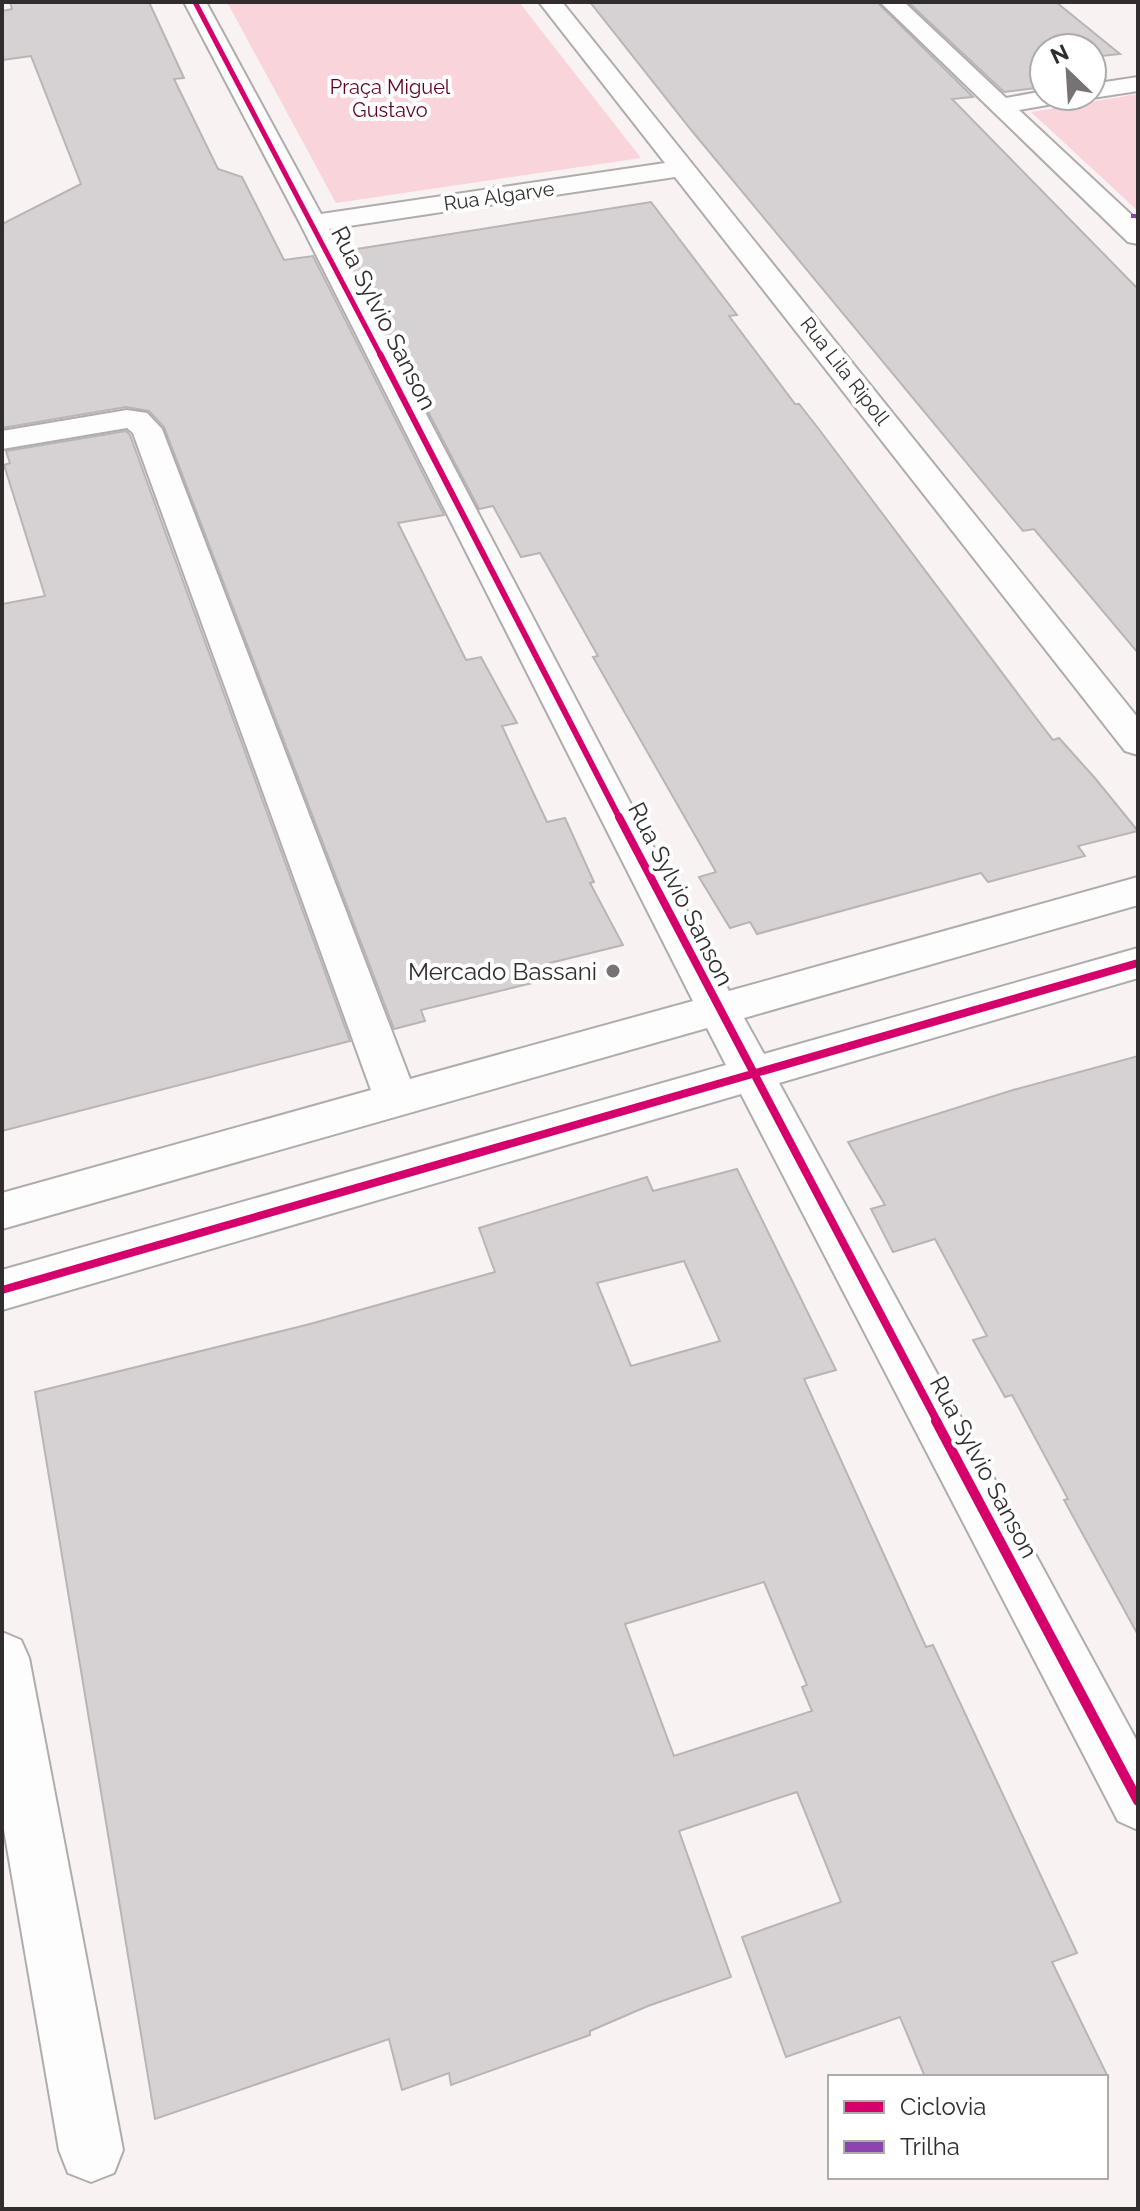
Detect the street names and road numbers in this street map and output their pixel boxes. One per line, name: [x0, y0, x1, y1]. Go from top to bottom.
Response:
street label: Rua Algarve: [442, 176, 556, 216]
street label: Rua Sylvio Sanson: [325, 221, 443, 415]
street label: Rua Lila Ripoll: [795, 312, 895, 430]
street label: Rua Sylvio Sanson: [622, 797, 740, 991]
street label: Rua Sylvio Sanson: [924, 1371, 1044, 1563]

